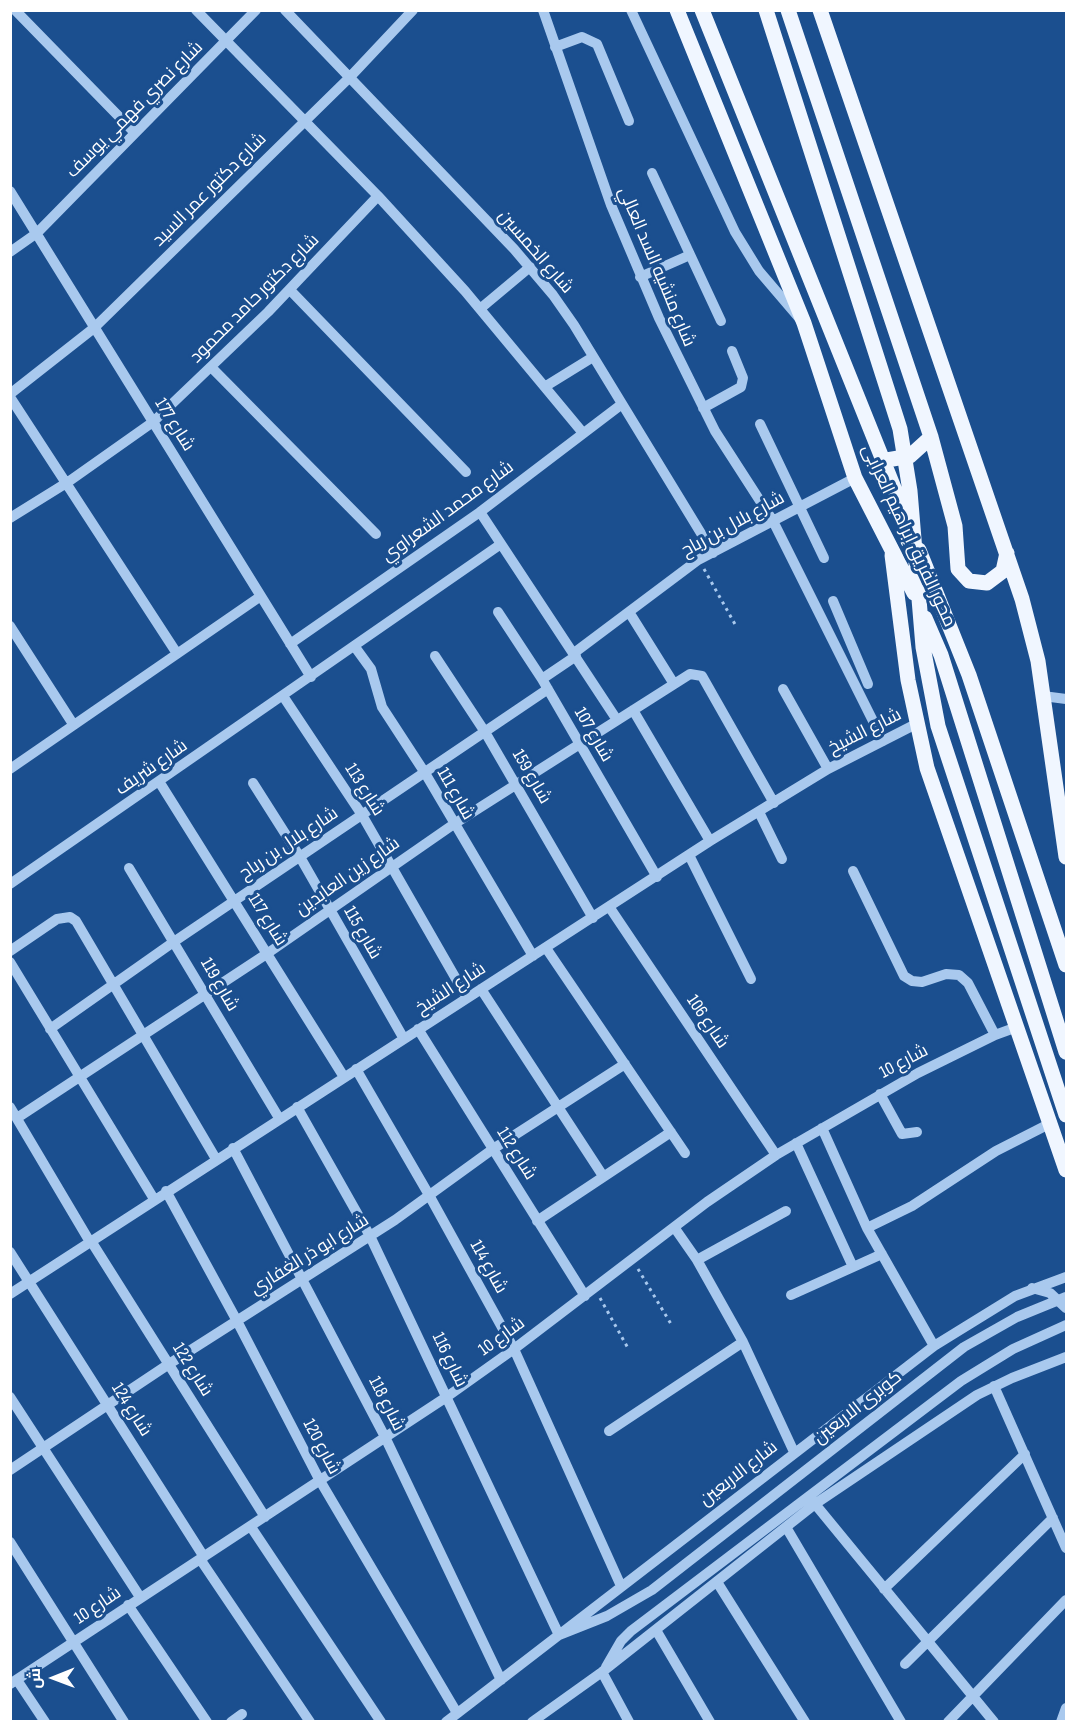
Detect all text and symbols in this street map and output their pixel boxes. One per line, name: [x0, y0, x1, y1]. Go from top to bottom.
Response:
street label: شارع نصري فهمي يوسف: [62, 37, 208, 183]
street label: شارع دكتور عمر السيد: [149, 129, 271, 251]
street label: شارع منشيه السد العالي: [613, 184, 699, 350]
street label: شارع الخمسين: [493, 206, 577, 298]
street label: شارع دكتور حامد محمود: [186, 230, 324, 368]
street label: شارع 177: [149, 395, 199, 455]
street label: محور الفريق إبراهيم العرابى: [856, 441, 960, 631]
street label: شارع محمد الشعراوي: [378, 457, 518, 567]
street label: شارع بلال بن رباح: [677, 488, 789, 562]
street label: شارع 107: [569, 704, 617, 766]
street label: شارع الشيخ: [825, 704, 905, 760]
street label: شارع شريف: [112, 735, 192, 801]
street label: شارع 159: [507, 746, 555, 808]
street label: شارع 113: [340, 760, 388, 820]
street label: شارع 111: [431, 764, 479, 824]
street label: شارع بلال بن رباح: [235, 803, 343, 885]
street label: شارع زين العابدين: [292, 833, 404, 921]
street label: شارع 117: [243, 890, 291, 950]
street label: شارع 115: [338, 903, 386, 963]
street label: شارع 119: [195, 954, 243, 1016]
street label: شارع الشيخ: [412, 958, 490, 1020]
street label: شارع 106: [681, 991, 733, 1053]
street label: شارع 10: [876, 1040, 932, 1084]
street label: شارع 112: [491, 1124, 541, 1184]
street label: شارع ابو ذر الغفاري: [247, 1210, 373, 1300]
street label: شارع 114: [465, 1236, 511, 1298]
street label: شارع 10: [475, 1313, 529, 1361]
street label: شارع 116: [427, 1329, 471, 1391]
street label: شارع 122: [167, 1339, 217, 1401]
street label: كوبرى الاربعين: [810, 1367, 906, 1449]
street label: شارع 118: [363, 1373, 409, 1435]
street label: شارع 124: [106, 1379, 156, 1441]
street label: شارع 120: [297, 1416, 345, 1478]
street label: شارع الاربعين: [696, 1437, 782, 1511]
street label: شارع 10: [70, 1582, 126, 1630]
north arrow: [24, 1648, 84, 1708]
text: ش: [26, 1668, 45, 1689]

